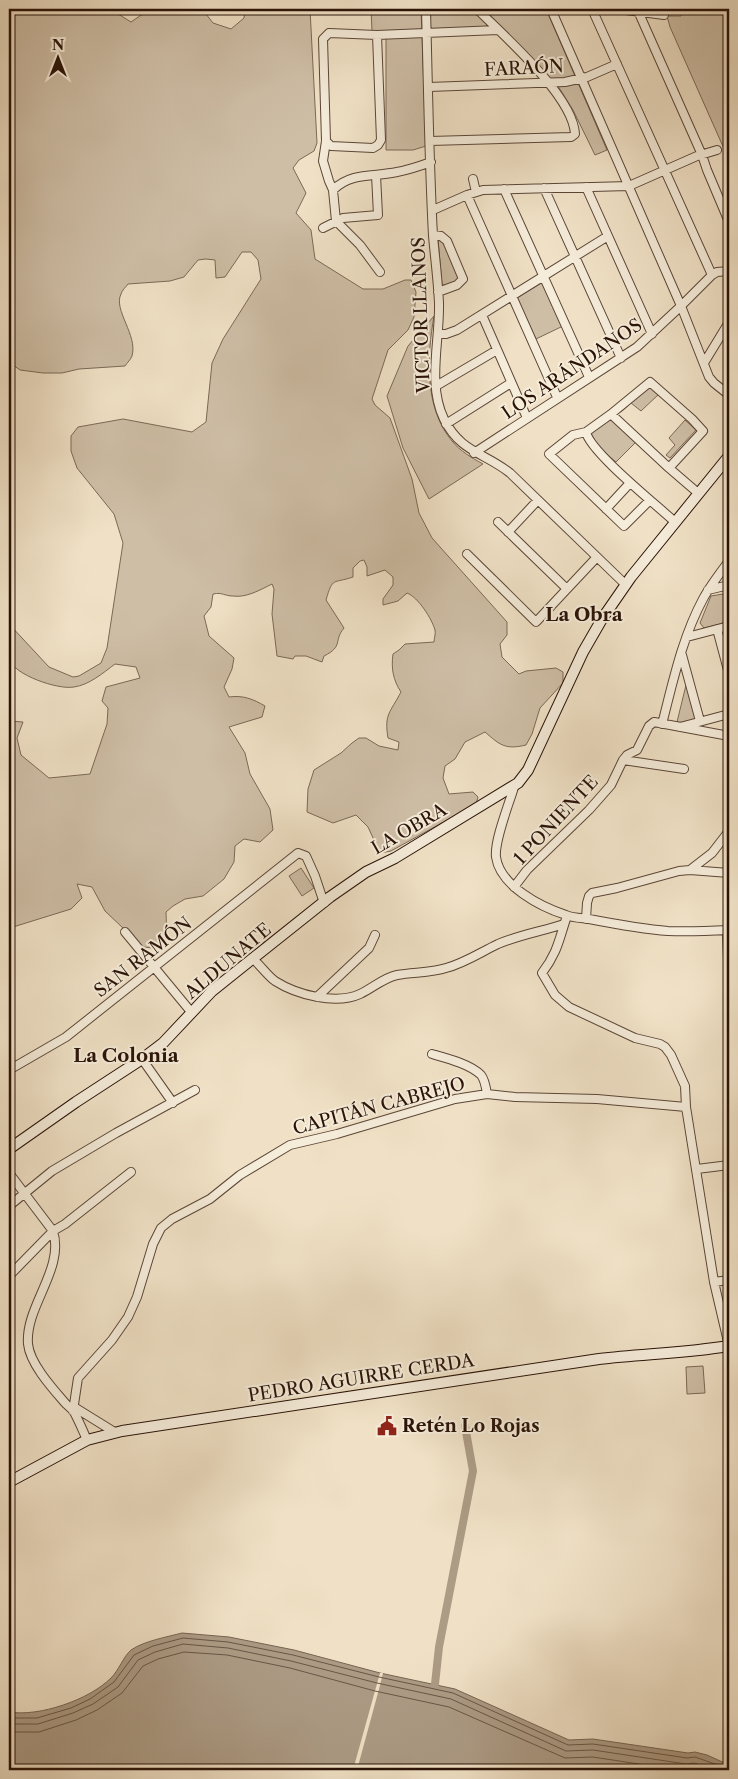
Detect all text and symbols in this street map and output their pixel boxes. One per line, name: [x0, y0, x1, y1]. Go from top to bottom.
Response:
north arrow: [32, 32, 82, 82]
text: N: [52, 36, 64, 54]
street label: FARAÓN: [484, 54, 564, 81]
street label: VICTOR LLANOS: [407, 237, 435, 394]
street label: LOS ARÁNDANOS: [497, 313, 646, 424]
district label: La Obra: [545, 603, 624, 626]
street label: 1 PONIENTE: [509, 771, 603, 869]
street label: LA OBRA: [368, 798, 451, 859]
street label: SAN RAMÓN: [89, 911, 196, 1002]
street label: ALDUNATE: [180, 918, 276, 1004]
district label: La Colonia: [73, 1044, 180, 1067]
street label: CAPITÁN CABREJO: [290, 1071, 468, 1140]
street label: PEDRO AGUIRRE CERDA: [246, 1349, 476, 1407]
public building icon: Retén Lo Rojas: [376, 1415, 398, 1437]
place label: Retén Lo Rojas: [402, 1415, 540, 1437]

